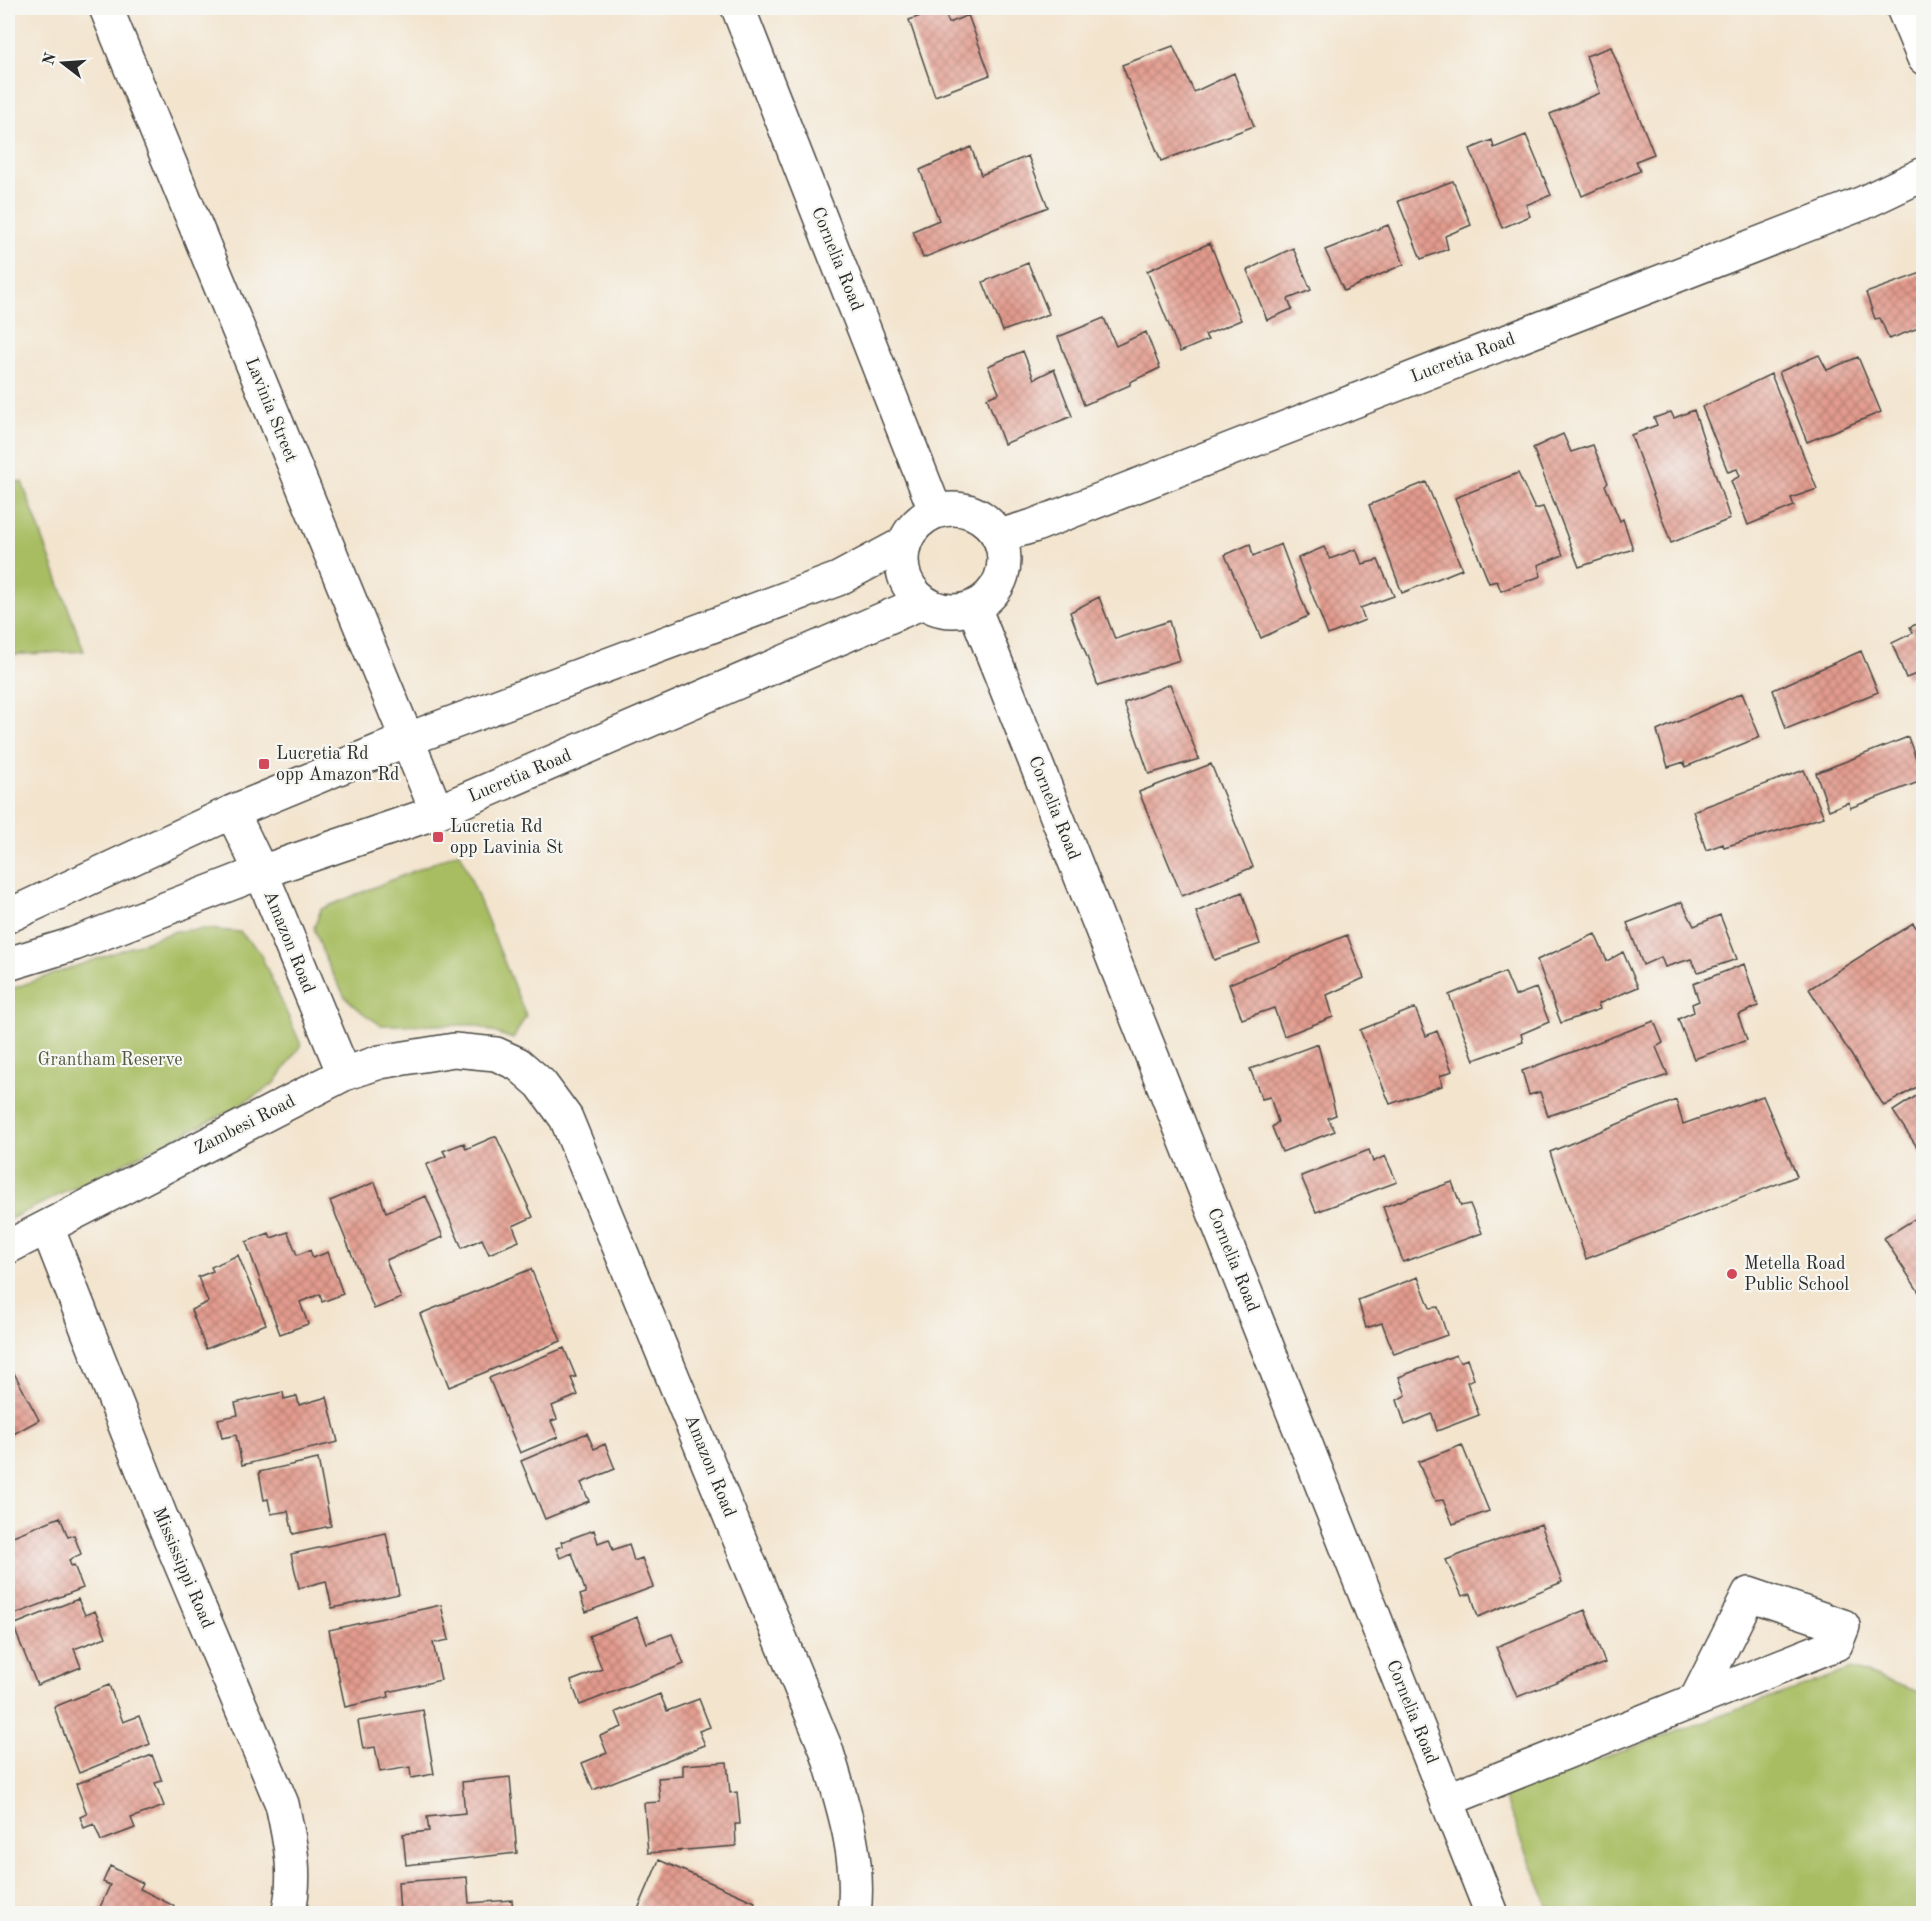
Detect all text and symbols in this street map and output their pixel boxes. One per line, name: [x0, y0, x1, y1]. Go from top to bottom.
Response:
north arrow: [33, 33, 93, 93]
text: N: [41, 50, 60, 67]
street label: Cornelia Road: [808, 205, 866, 313]
street label: Lucretia Road: [1408, 330, 1518, 386]
street label: Lavinia Street: [242, 355, 300, 465]
place label: Lucretia Rd opp Amazon Rd: [276, 745, 399, 784]
street label: Lucretia Road: [466, 746, 574, 806]
street label: Cornelia Road: [1025, 754, 1083, 862]
marker: Lucretia Rd opp Amazon Rd: [257, 757, 271, 771]
place label: Lucretia Rd opp Lavinia St: [450, 818, 563, 857]
marker: Lucretia Rd opp Lavinia St: [431, 830, 445, 844]
street label: Amazon Road: [260, 888, 318, 996]
park label: Grantham Reserve: [38, 1051, 182, 1069]
street label: Zambesi Road: [192, 1092, 298, 1158]
street label: Cornelia Road: [1204, 1206, 1262, 1314]
place label: Metella Road Public School: [1744, 1255, 1849, 1294]
marker: Metella Road Public School: [1725, 1267, 1739, 1281]
street label: Amazon Road: [681, 1412, 739, 1520]
street label: Mississippi Road: [149, 1505, 217, 1631]
street label: Cornelia Road: [1383, 1658, 1441, 1766]

